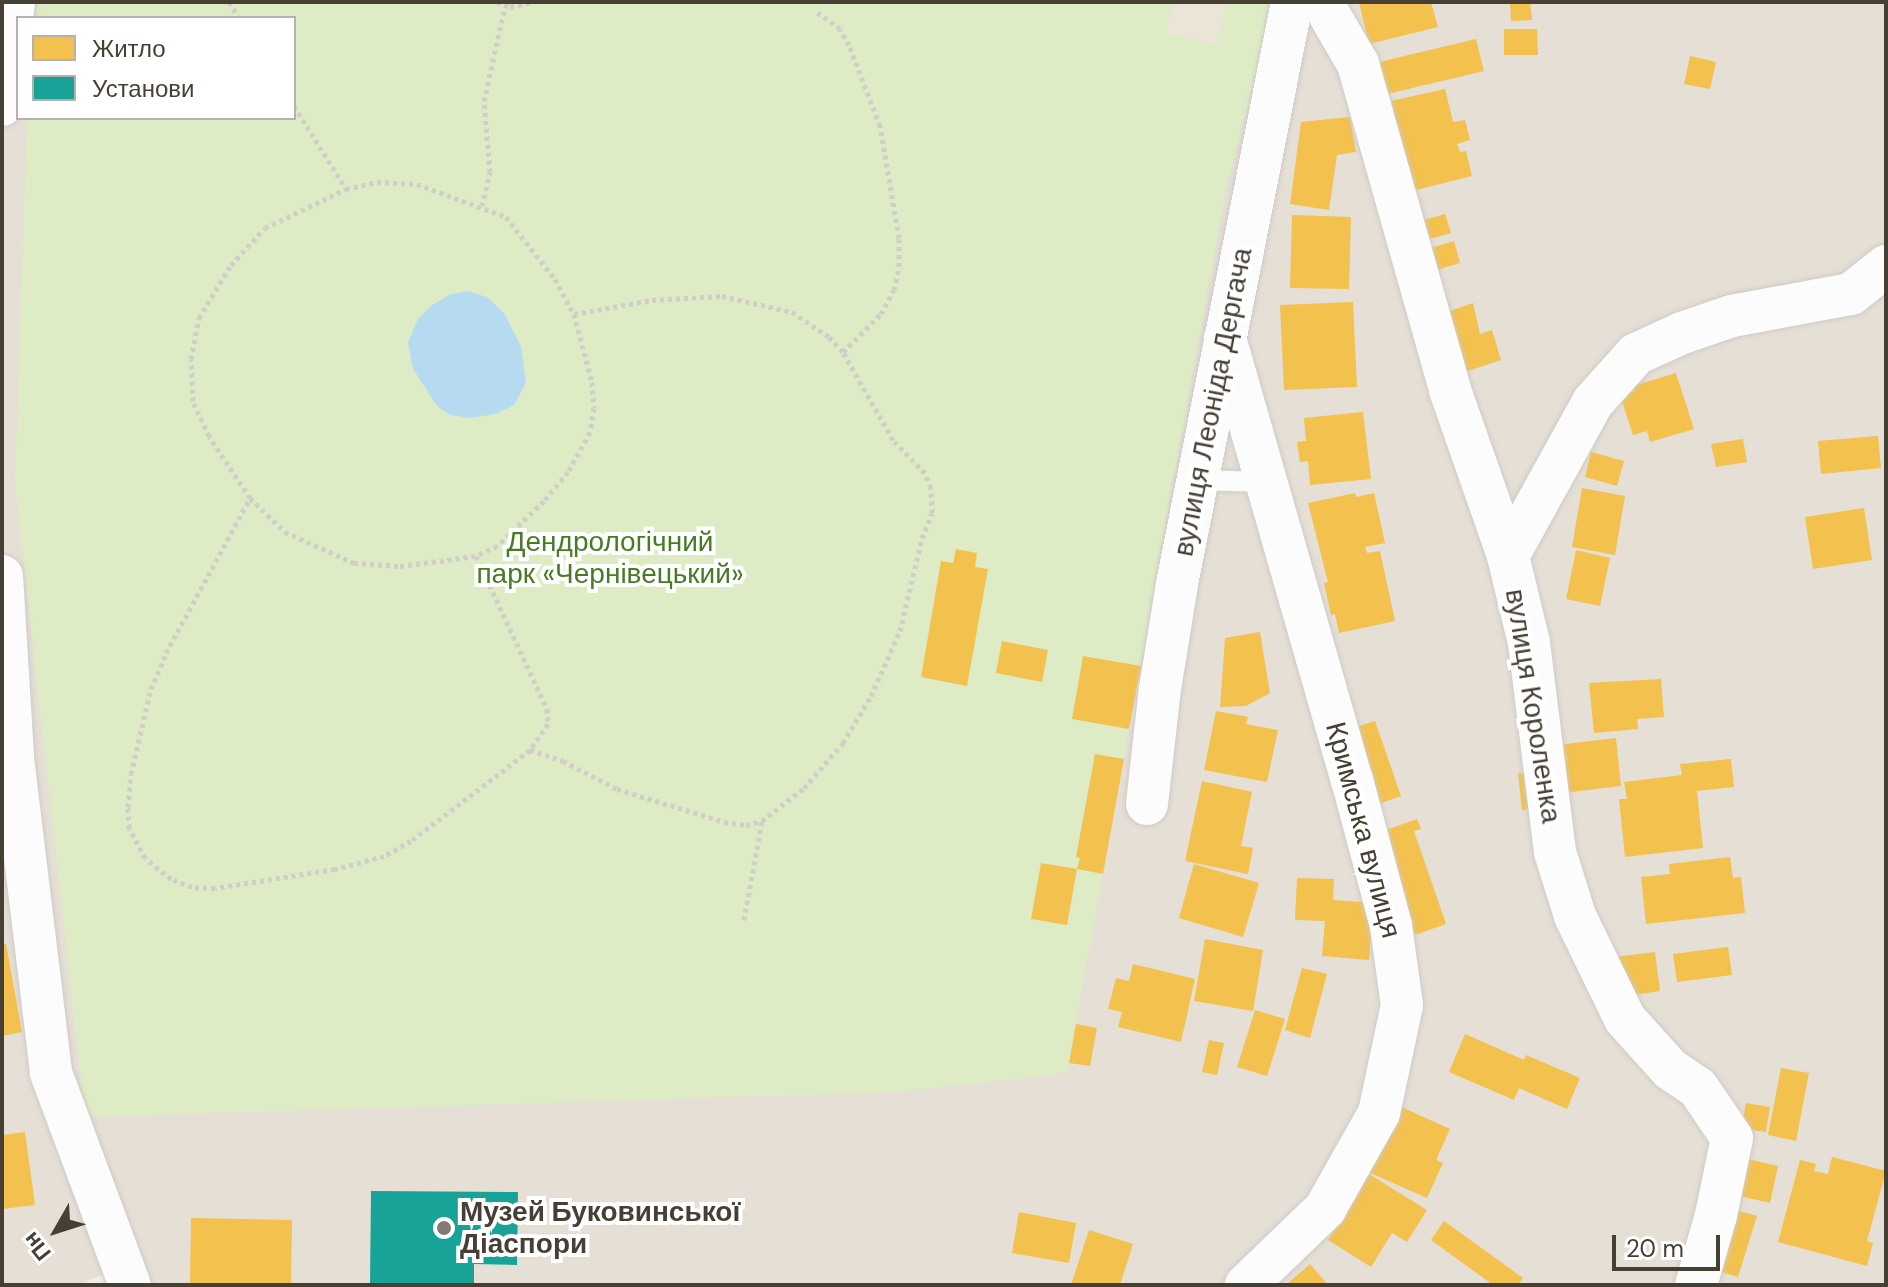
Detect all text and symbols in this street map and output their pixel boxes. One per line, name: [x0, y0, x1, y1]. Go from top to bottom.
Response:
legend: [16, 16, 296, 120]
text: Житло: [92, 33, 166, 64]
text: Установи: [92, 73, 194, 104]
street label: вулиця Леоніда Дергача: [1167, 245, 1259, 559]
park label: Дендрологічний парк «Чернівецький»: [476, 525, 744, 591]
street label: вулиця Короленка: [1498, 587, 1568, 825]
street label: Кримська вулиця: [1318, 718, 1408, 942]
north arrow: [16, 1191, 96, 1271]
place label: Музей Буковинської Діаспори: [460, 1195, 740, 1261]
marker: Музей Буковинської Діаспори: [435, 1219, 453, 1237]
scale bar: [1616, 1219, 1724, 1269]
text: Пн: [17, 1226, 57, 1267]
text: 20 m: [1626, 1233, 1684, 1264]

